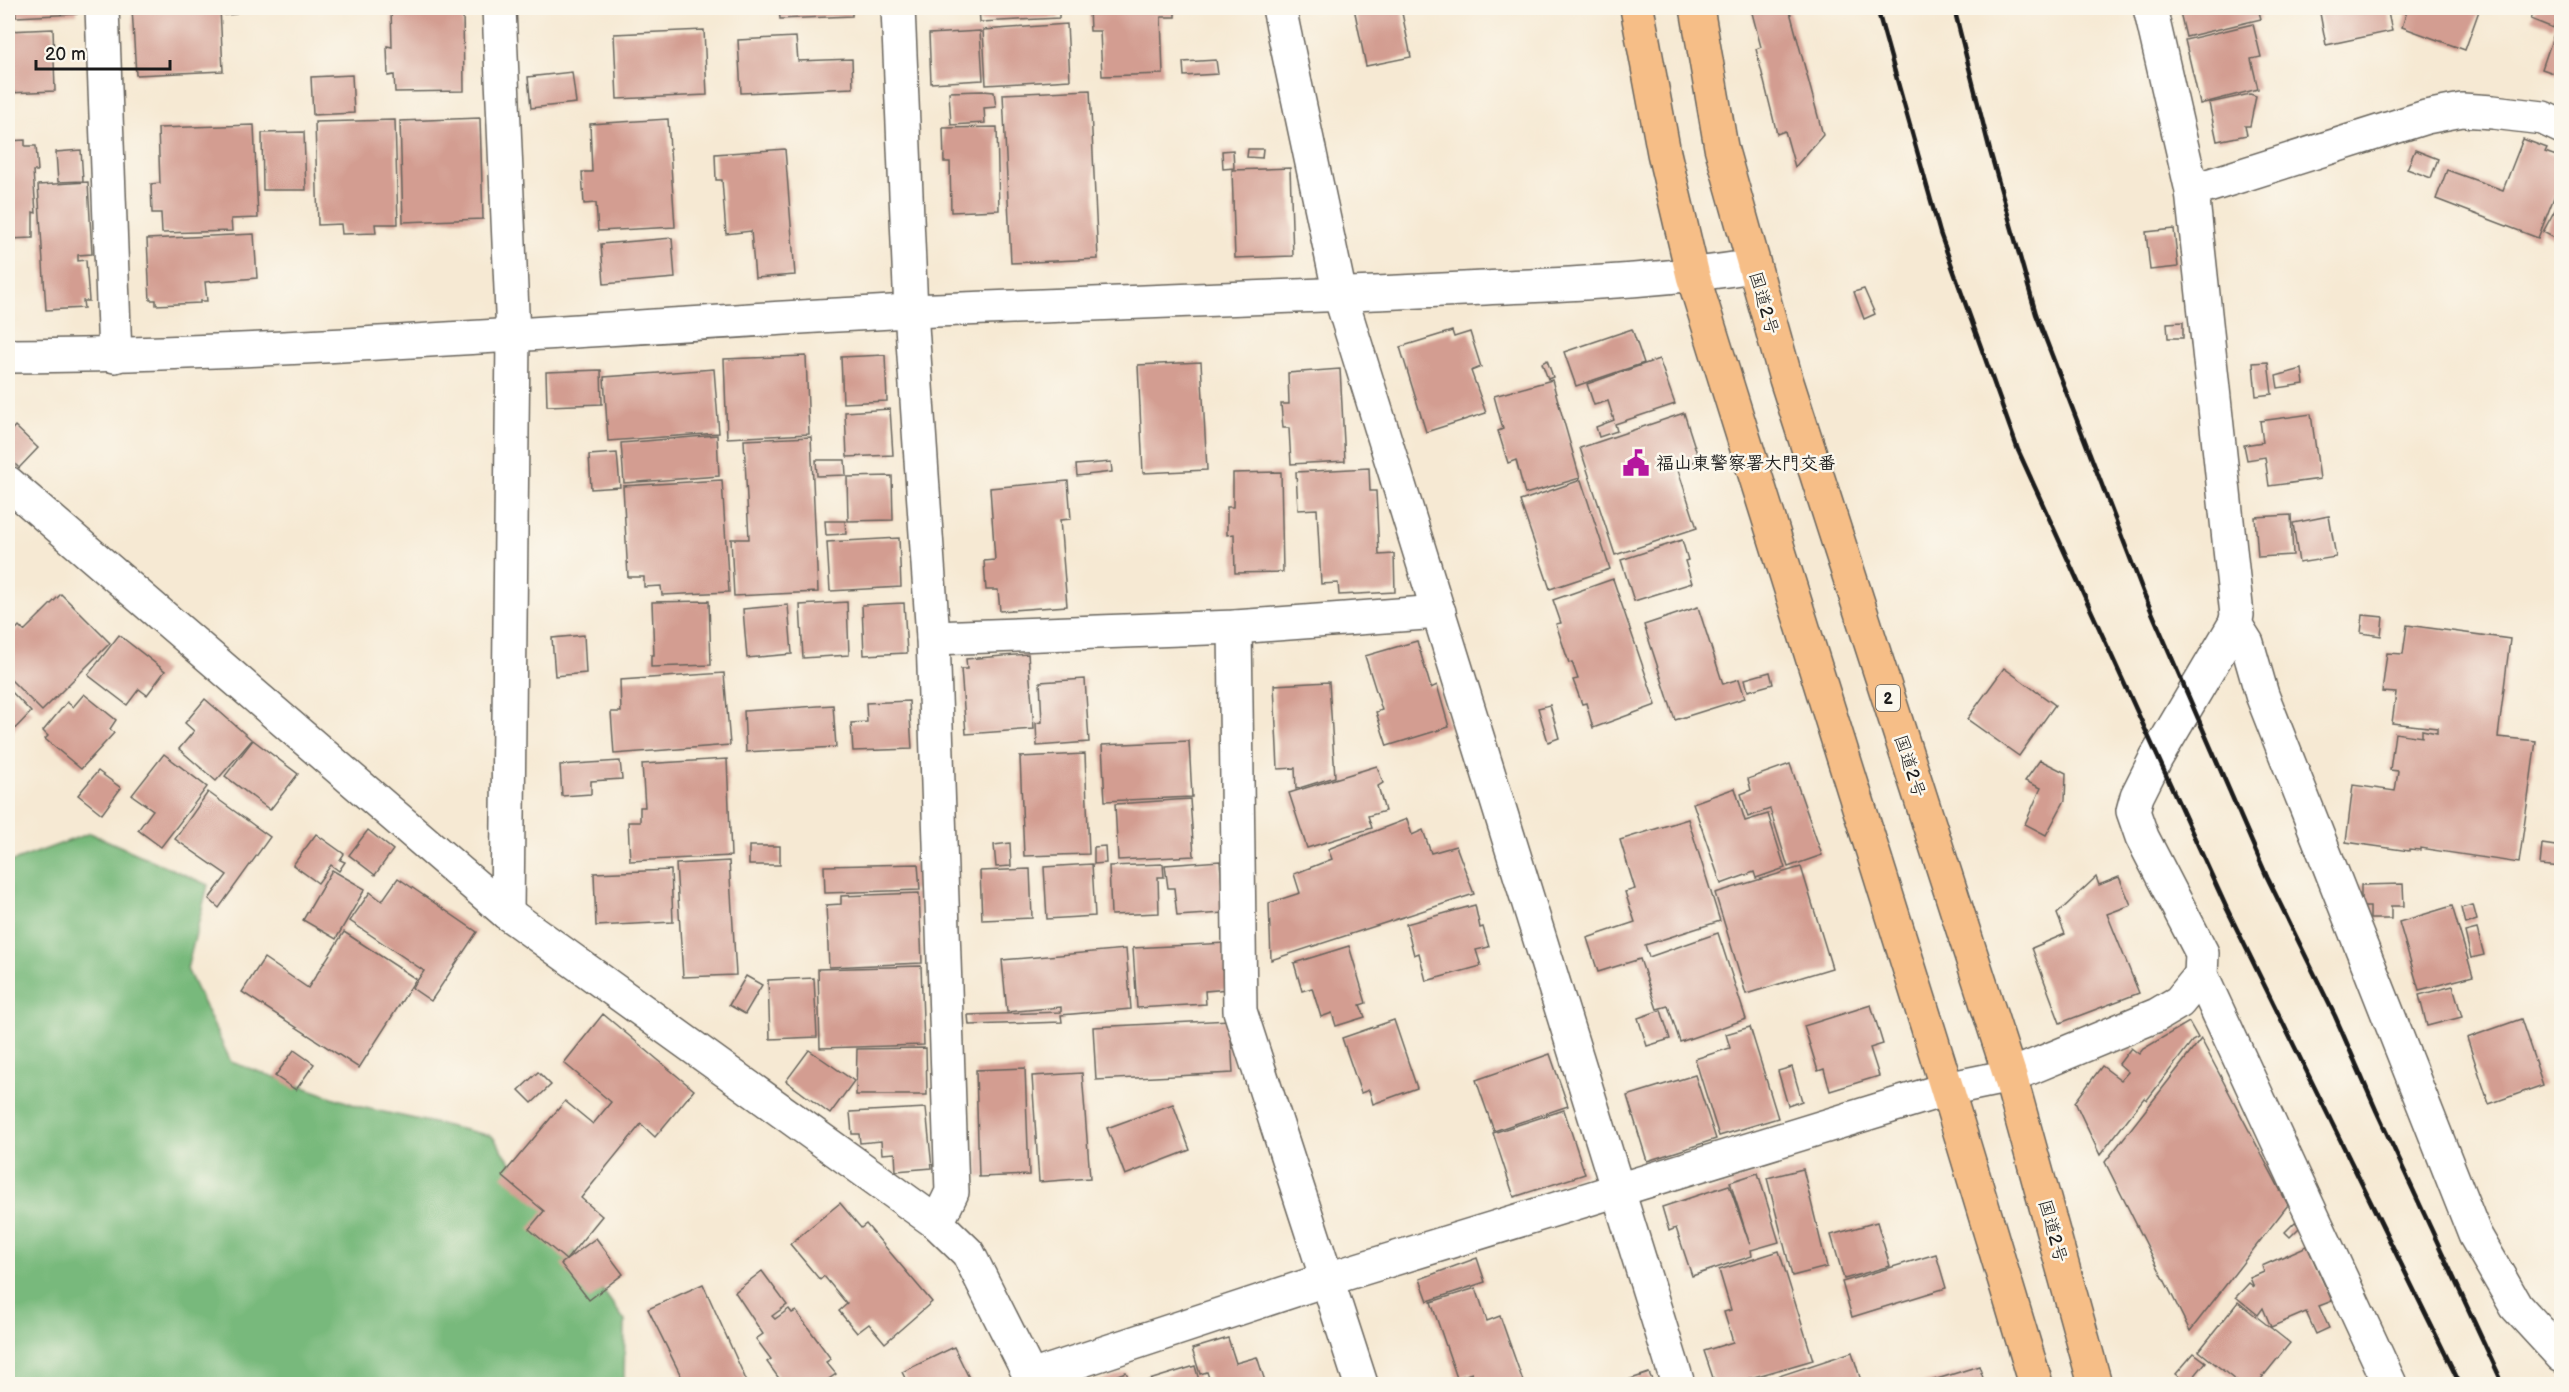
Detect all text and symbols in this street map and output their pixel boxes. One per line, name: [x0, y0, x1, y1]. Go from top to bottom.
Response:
scale bar: [36, 33, 170, 71]
text: 20 m: [45, 44, 86, 65]
street label: 国道2号: [1745, 269, 1783, 337]
public building icon: 福山東警察署大門交番: [1621, 448, 1651, 478]
place label: 福山東警察署大門交番: [1656, 453, 1836, 474]
road number: 2: [1876, 685, 1900, 711]
street label: 国道2号: [1890, 732, 1929, 800]
street label: 国道2号: [2034, 1197, 2071, 1265]

